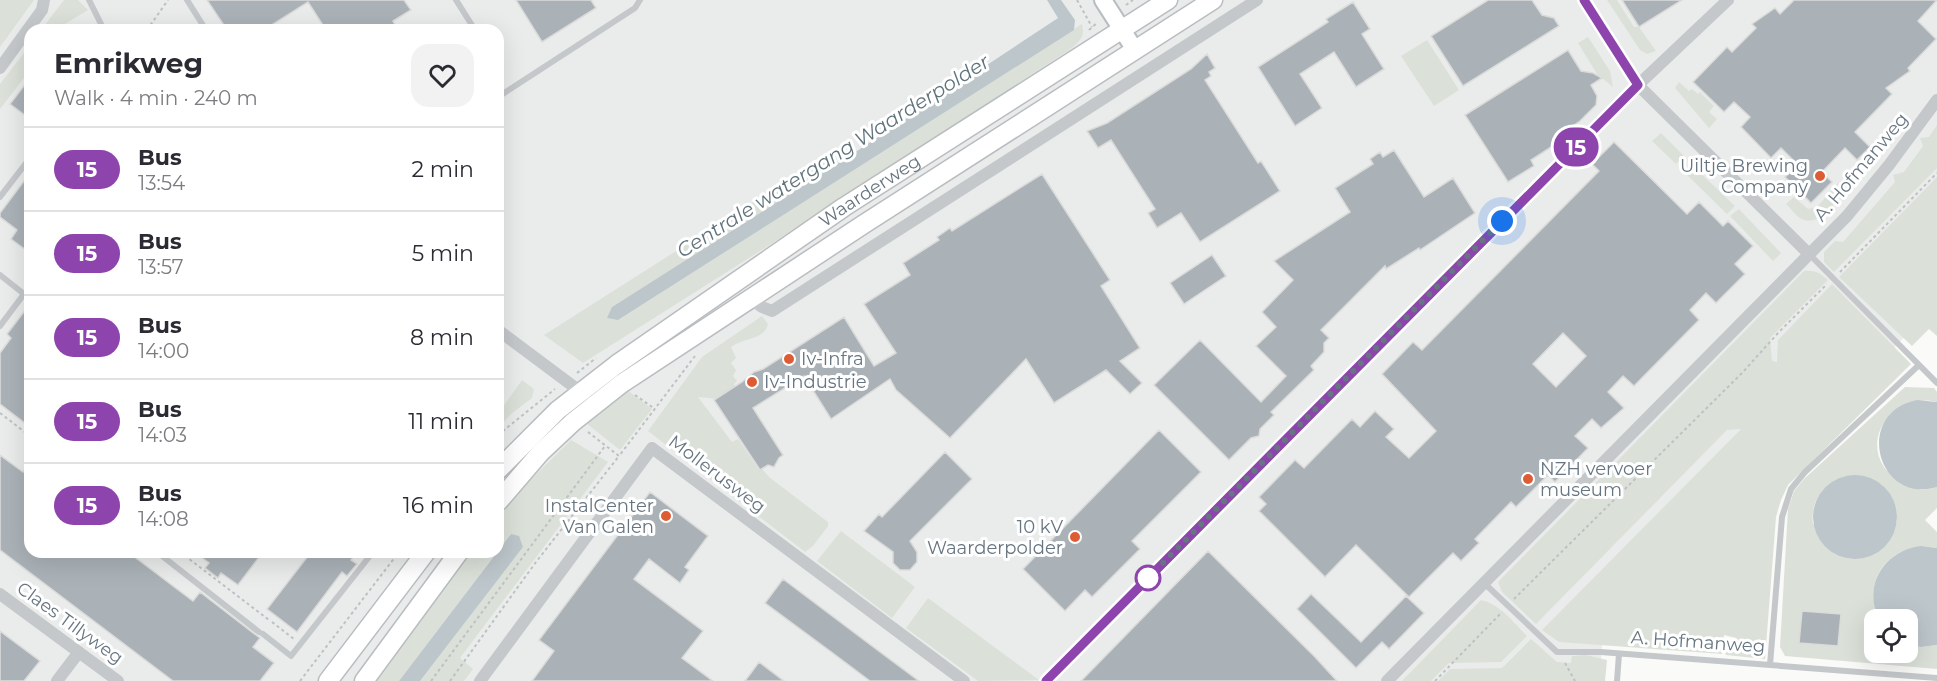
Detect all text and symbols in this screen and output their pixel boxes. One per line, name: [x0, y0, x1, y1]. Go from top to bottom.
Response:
button: heart: [411, 44, 474, 107]
text: Emrikweg: [54, 46, 203, 80]
water label: Centrale watergang Waarderpolder: [672, 49, 995, 263]
text: Walk · 4 min · 240 m: [54, 86, 258, 110]
street label: A. Hofmanweg: [1809, 108, 1913, 226]
line badge: 15: [1549, 128, 1603, 166]
text: 15: [1566, 135, 1586, 160]
text: Bus: [138, 144, 182, 171]
street label: Waarderweg: [815, 150, 925, 232]
place label: Uiltje Brewing Company: [1680, 155, 1808, 198]
text: 2 min: [412, 156, 474, 183]
text: 15: [77, 157, 97, 182]
marker: Uiltje Brewing Company: [1813, 169, 1827, 183]
text: 13:54: [138, 171, 185, 195]
your location: [1487, 206, 1517, 236]
text: Bus: [138, 228, 182, 255]
text: 5 min: [412, 240, 474, 267]
text: 15: [77, 241, 97, 266]
text: 13:57: [138, 255, 184, 279]
text: Bus: [138, 312, 182, 339]
text: 8 min: [410, 324, 474, 351]
text: 15: [77, 325, 97, 350]
text: 14:00: [138, 339, 189, 363]
place label: Iv-Infra: [801, 348, 864, 370]
marker: Iv-Infra: [782, 352, 796, 366]
place label: Iv-Industrie: [764, 371, 867, 393]
marker: Iv-Industrie: [745, 375, 759, 389]
text: Bus: [138, 396, 182, 423]
text: 11 min: [408, 408, 474, 435]
text: 15: [77, 409, 97, 434]
text: 14:03: [138, 423, 187, 447]
street label: Mollerusweg: [664, 430, 770, 518]
place label: NZH vervoer museum: [1540, 458, 1652, 501]
marker: NZH vervoer museum: [1521, 472, 1535, 486]
text: Bus: [138, 480, 182, 507]
text: 16 min: [403, 492, 474, 519]
text: 15: [77, 493, 97, 518]
place label: InstalCenter Van Galen: [545, 495, 654, 538]
text: 14:08: [138, 507, 189, 531]
marker: InstalCenter Van Galen: [659, 509, 673, 523]
place label: 10 kV Waarderpolder: [927, 516, 1063, 559]
marker: 10 kV Waarderpolder: [1068, 530, 1082, 544]
unlabelled marker: [1135, 565, 1161, 591]
street label: Claes Tillyweg: [13, 577, 127, 669]
map controls: [1864, 609, 1918, 663]
button: locate: [1864, 609, 1918, 663]
street label: A. Hofmanweg: [1630, 626, 1766, 658]

